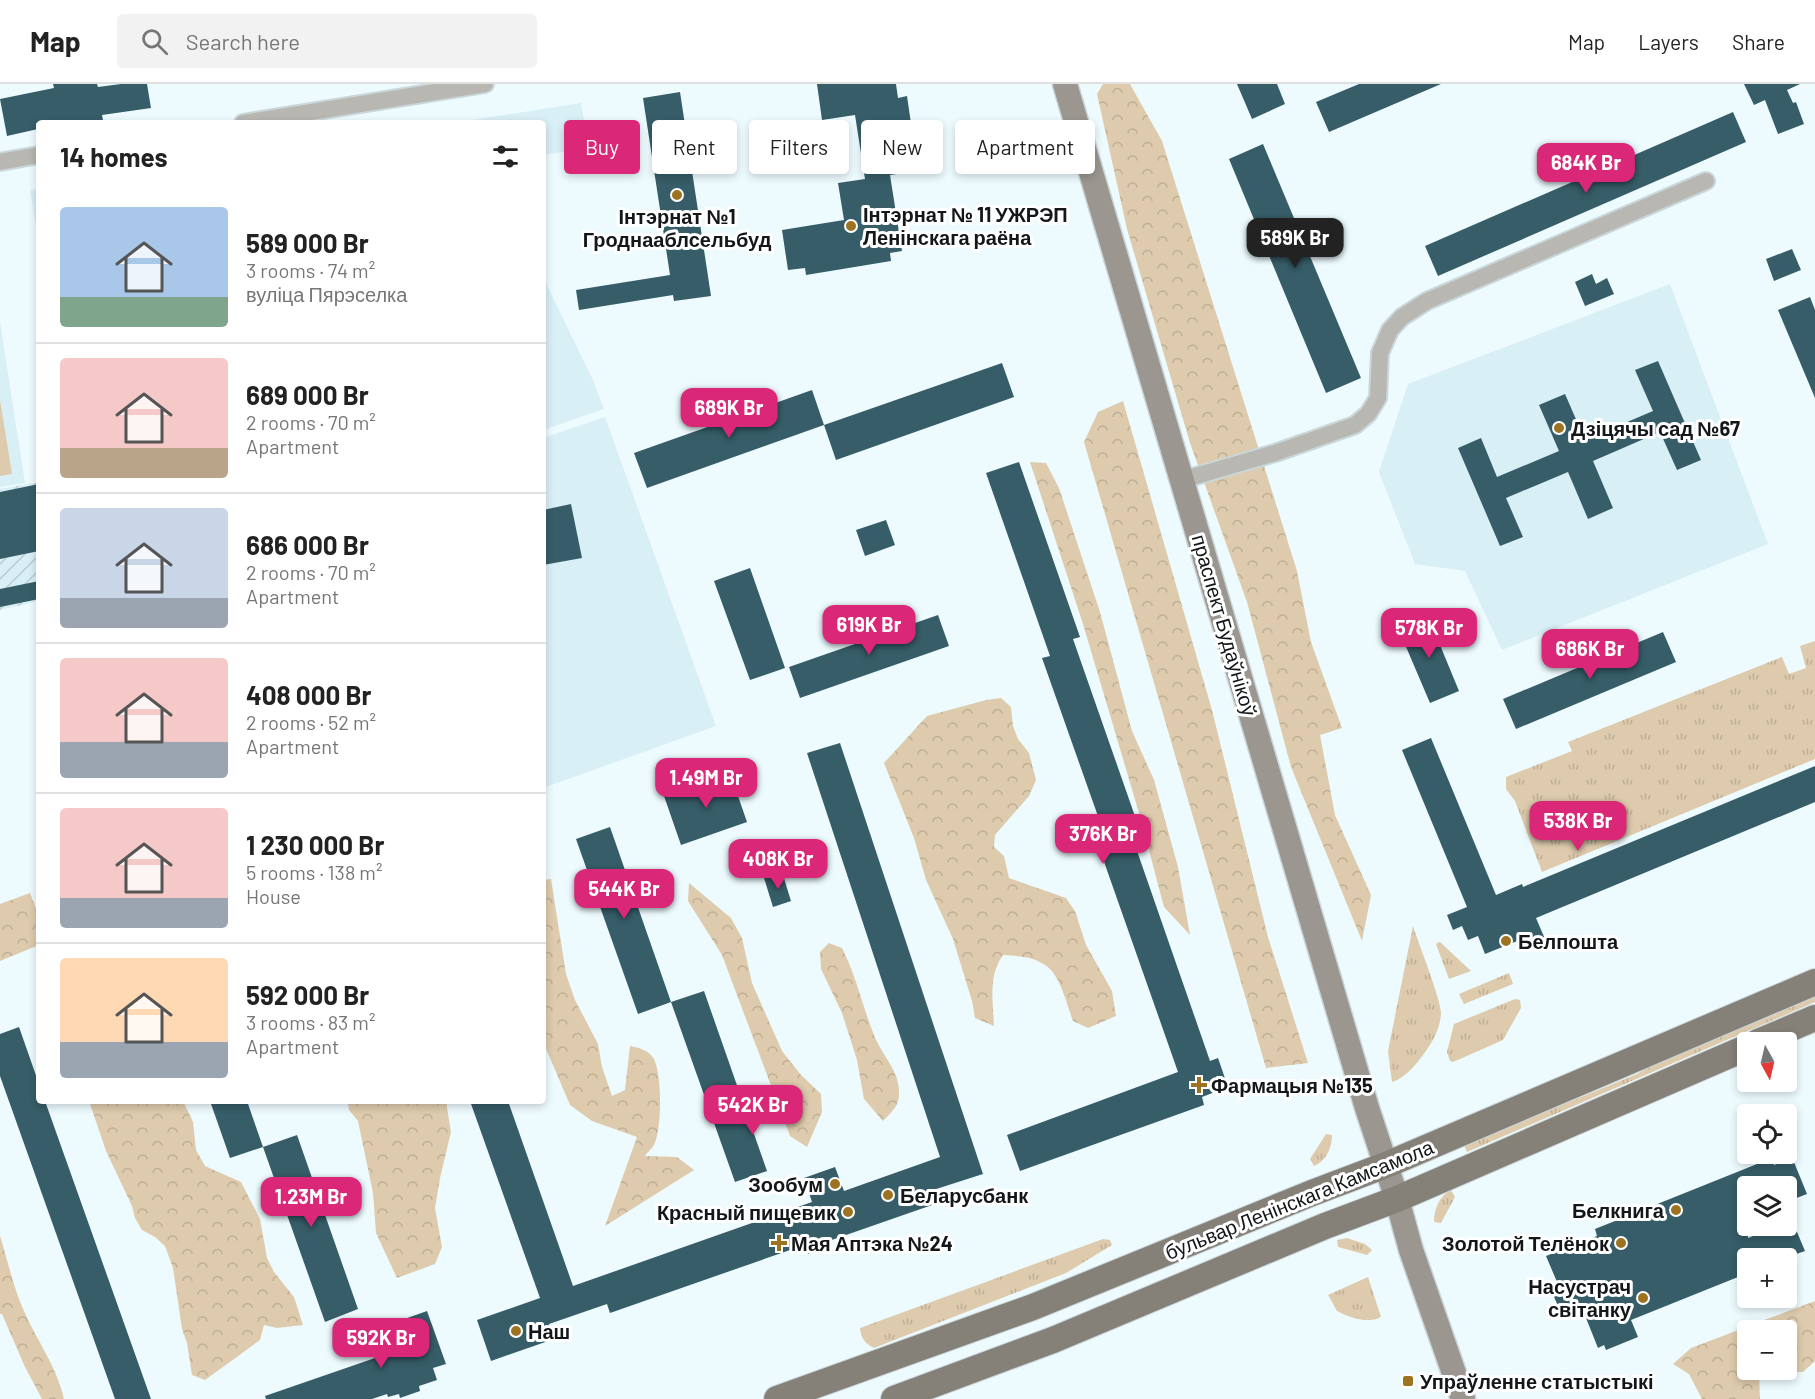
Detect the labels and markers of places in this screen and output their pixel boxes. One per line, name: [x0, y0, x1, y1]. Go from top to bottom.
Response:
pin: 684K Br: [1531, 143, 1641, 194]
marker: Інтэрнат №1 Гроднааблсельбуд: [670, 188, 684, 202]
place label: Інтэрнат № 11 УЖРЭП Ленінскага раёна: [863, 202, 1068, 249]
place label: Інтэрнат №1 Гроднааблсельбуд: [583, 204, 772, 251]
pin: 589K Br: [1240, 218, 1350, 269]
marker: Інтэрнат № 11 УЖРЭП Ленінскага раёна: [844, 219, 858, 233]
pin: 689K Br: [674, 388, 784, 439]
place label: Дзіцячы сад №67: [1571, 416, 1740, 440]
marker: Дзіцячы сад №67: [1552, 421, 1566, 435]
pin: 619K Br: [814, 605, 924, 656]
pin: 578K Br: [1374, 608, 1484, 659]
pin: 686K Br: [1535, 629, 1645, 680]
pin: 1.49M Br: [644, 758, 768, 809]
pin: 538K Br: [1523, 801, 1633, 852]
pin: 376K Br: [1048, 814, 1158, 865]
pin: 408K Br: [723, 839, 833, 890]
pin: 544K Br: [569, 869, 679, 920]
place label: Белпошта: [1518, 929, 1619, 953]
marker: Белпошта: [1499, 934, 1513, 948]
place label: Фармацыя №135: [1211, 1073, 1373, 1097]
marker: Фармацыя №135: [1192, 1078, 1206, 1092]
pin: 542K Br: [698, 1085, 808, 1136]
place label: Зообум: [748, 1172, 823, 1196]
pin: 1.23M Br: [249, 1177, 373, 1228]
marker: Зообум: [828, 1177, 842, 1191]
place label: Беларусбанк: [900, 1183, 1029, 1207]
marker: Беларусбанк: [881, 1188, 895, 1202]
place label: Белкнига: [1572, 1198, 1665, 1222]
place label: Красный пищевик: [657, 1200, 837, 1224]
marker: Белкнига: [1669, 1203, 1683, 1217]
marker: Красный пищевик: [841, 1205, 855, 1219]
place label: Мая Аптэка №24: [791, 1231, 953, 1255]
place label: Золотой Телёнок: [1442, 1231, 1610, 1255]
marker: Мая Аптэка №24: [772, 1236, 786, 1250]
marker: Золотой Телёнок: [1614, 1236, 1628, 1250]
place label: Насустрач світанку: [1528, 1274, 1632, 1321]
marker: Насустрач світанку: [1636, 1291, 1650, 1305]
pin: 592K Br: [326, 1318, 436, 1369]
place label: Наш: [528, 1319, 570, 1343]
marker: Наш: [509, 1324, 523, 1338]
place label: Упраўленне статыстыкі: [1420, 1369, 1654, 1393]
marker: Упраўленне статыстыкі: [1401, 1374, 1415, 1388]

